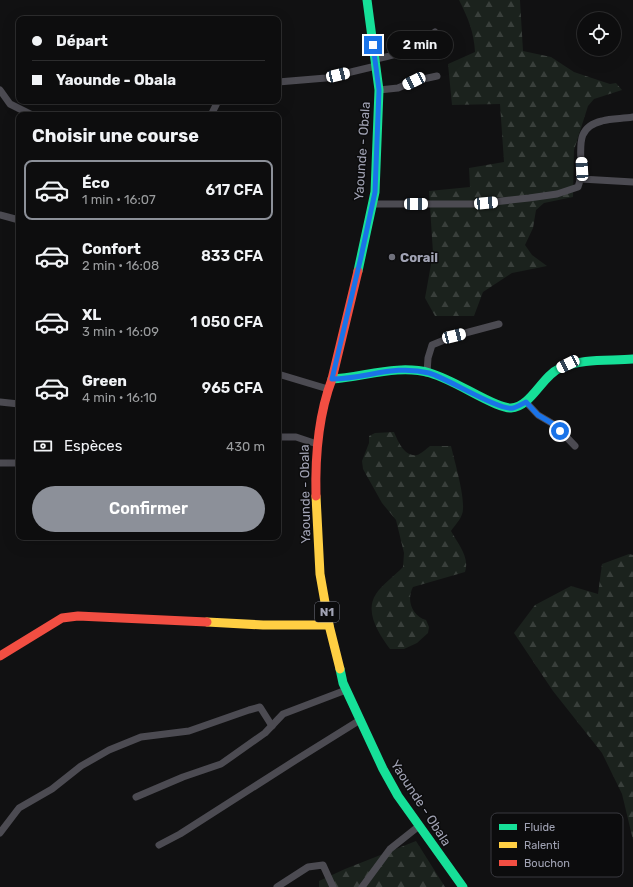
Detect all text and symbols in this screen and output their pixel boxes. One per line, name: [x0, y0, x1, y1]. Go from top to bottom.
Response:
map controls: [577, 12, 621, 56]
button: locate: [577, 12, 621, 56]
callout: 2 min: [387, 31, 453, 59]
text: Départ: [56, 32, 108, 50]
route end: [364, 36, 382, 54]
text: 2 min: [403, 37, 437, 52]
car: [325, 66, 351, 84]
car: [401, 70, 427, 92]
text: Yaounde - Obala: [56, 71, 176, 89]
street label: Yaounde - Obala: [351, 101, 373, 201]
text: Choisir une course: [32, 125, 199, 147]
car: [575, 157, 589, 181]
icon: car: [34, 172, 70, 208]
text: Éco: [82, 174, 110, 192]
text: 617 CFA: [205, 181, 263, 199]
text: 1 min · 16:07: [82, 192, 156, 207]
car: [474, 196, 498, 210]
car: [404, 198, 428, 210]
icon: car: [34, 238, 70, 274]
text: Confort: [82, 240, 141, 258]
text: 833 CFA: [201, 247, 263, 265]
place label: Corail: [400, 250, 438, 265]
marker: Corail: [387, 252, 397, 262]
text: 2 min · 16:08: [82, 258, 159, 273]
icon: car: [34, 304, 70, 340]
text: XL: [82, 306, 101, 324]
text: 1 050 CFA: [190, 313, 263, 331]
text: 3 min · 16:09: [82, 324, 159, 339]
car: [441, 327, 467, 345]
car: [555, 353, 581, 375]
icon: car: [34, 370, 70, 406]
text: Green: [82, 372, 127, 390]
text: 965 CFA: [202, 379, 263, 397]
text: 4 min · 16:10: [82, 390, 157, 405]
route start: [551, 422, 569, 440]
icon: cash: [32, 435, 54, 457]
text: Espèces: [64, 437, 122, 455]
text: 430 m: [226, 439, 265, 454]
street label: Yaounde - Obala: [297, 444, 313, 544]
button: Confirmer: [32, 486, 265, 532]
road number: N1: [315, 602, 339, 622]
street label: Yaounde - Obala: [388, 757, 454, 849]
legend: [491, 813, 623, 877]
text: Fluide: [524, 821, 555, 834]
text: Ralenti: [524, 839, 560, 852]
text: Bouchon: [524, 857, 570, 870]

